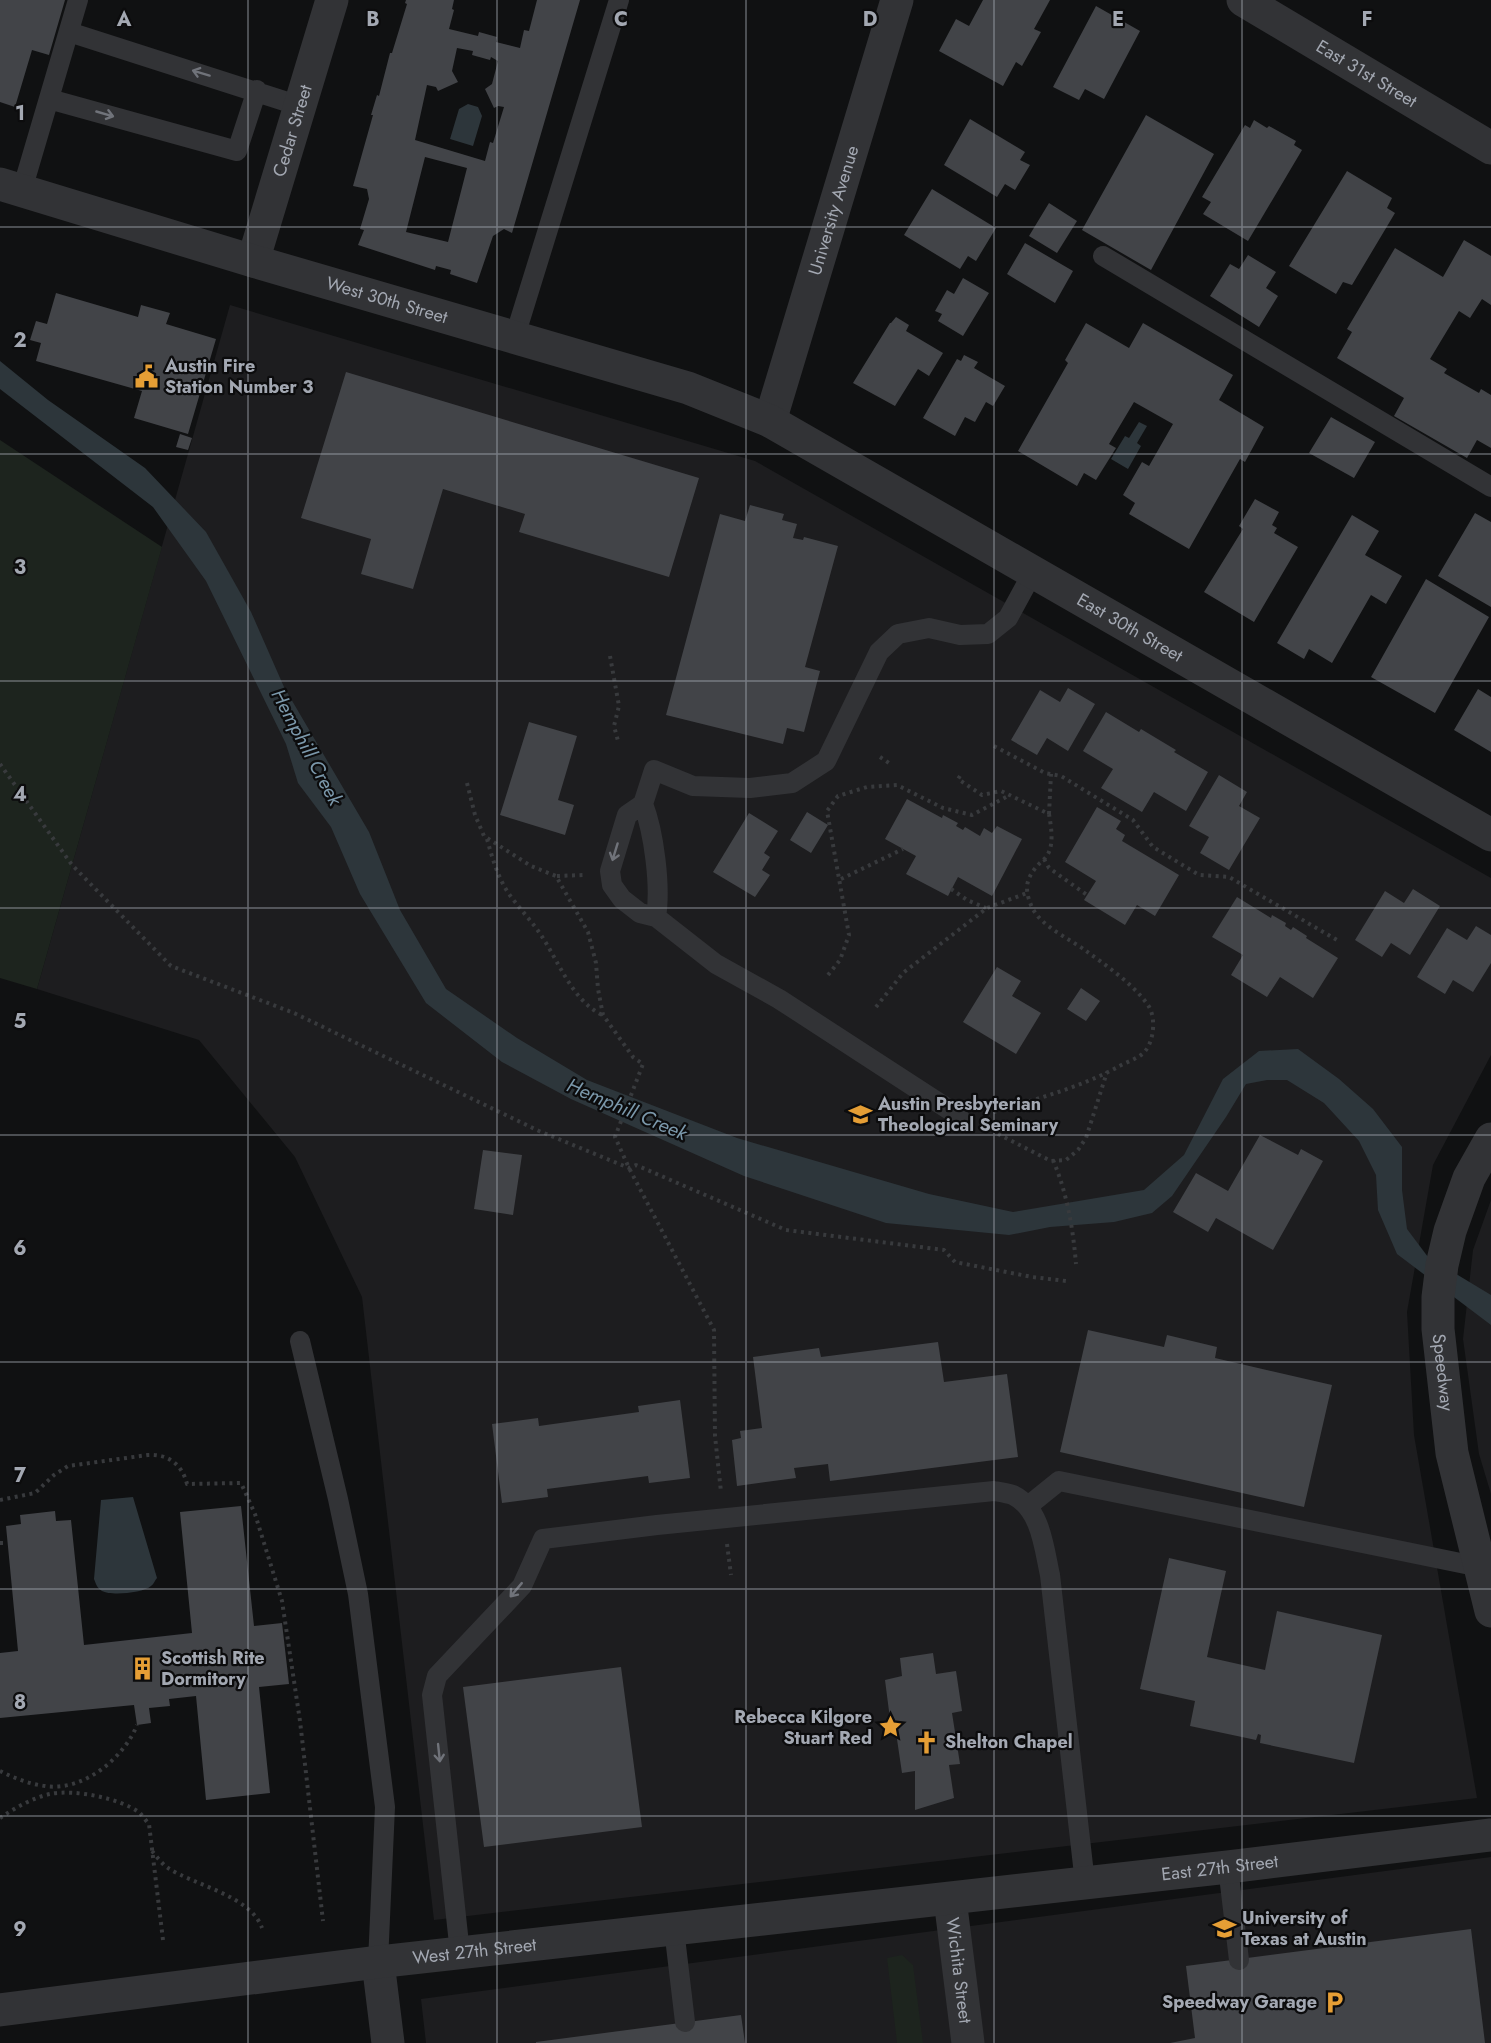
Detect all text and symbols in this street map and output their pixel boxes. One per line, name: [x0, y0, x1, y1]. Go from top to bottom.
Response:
text: A: [116, 5, 132, 34]
text: B: [366, 5, 380, 34]
text: C: [614, 5, 628, 34]
text: D: [863, 5, 877, 34]
text: E: [1112, 5, 1124, 34]
text: F: [1361, 5, 1373, 34]
street label: East 31st Street: [1311, 34, 1423, 114]
one-way arrow: [192, 67, 211, 78]
street label: Cedar Street: [266, 81, 319, 180]
text: 1: [15, 99, 25, 128]
one-way arrow: [96, 109, 115, 121]
street label: University Avenue: [802, 142, 865, 278]
street label: West 30th Street: [323, 270, 451, 330]
text: 2: [13, 326, 27, 355]
place label: Austin Fire Station Number 3: [164, 353, 314, 400]
public building icon: Austin Fire Station Number 3: [134, 363, 160, 389]
text: 3: [14, 553, 26, 582]
street label: East 30th Street: [1072, 587, 1188, 669]
water label: Hemphill Creek: [264, 684, 350, 812]
text: 4: [13, 780, 27, 809]
one-way arrow: [609, 842, 620, 861]
text: 5: [14, 1007, 27, 1036]
water label: Hemphill Creek: [562, 1071, 693, 1148]
place label: Austin Presbyterian Theological Seminary: [877, 1091, 1059, 1138]
school or university icon: Austin Presbyterian Theological Seminary: [847, 1101, 873, 1127]
text: 6: [13, 1234, 27, 1263]
street label: Speedway: [1426, 1332, 1460, 1413]
text: 7: [14, 1461, 27, 1490]
one-way arrow: [510, 1582, 523, 1598]
place label: Scottish Rite Dormitory: [161, 1645, 265, 1692]
building icon: Scottish Rite Dormitory: [130, 1655, 156, 1681]
text: 8: [14, 1688, 26, 1717]
place label: Rebecca Kilgore Stuart Red: [734, 1704, 872, 1751]
place icon: Rebecca Kilgore Stuart Red: [877, 1714, 903, 1740]
church icon: Shelton Chapel: [914, 1729, 940, 1755]
place label: Shelton Chapel: [945, 1729, 1073, 1755]
one-way arrow: [434, 1743, 445, 1763]
street label: East 27th Street: [1160, 1848, 1280, 1887]
place label: University of Texas at Austin: [1242, 1905, 1367, 1952]
text: 9: [13, 1915, 27, 1944]
school or university icon: University of Texas at Austin: [1211, 1915, 1237, 1941]
street label: Wichita Street: [939, 1916, 979, 2026]
street label: West 27th Street: [411, 1931, 538, 1971]
place label: Speedway Garage: [1162, 1989, 1317, 2015]
parking icon: Speedway Garage: [1322, 1989, 1348, 2015]

